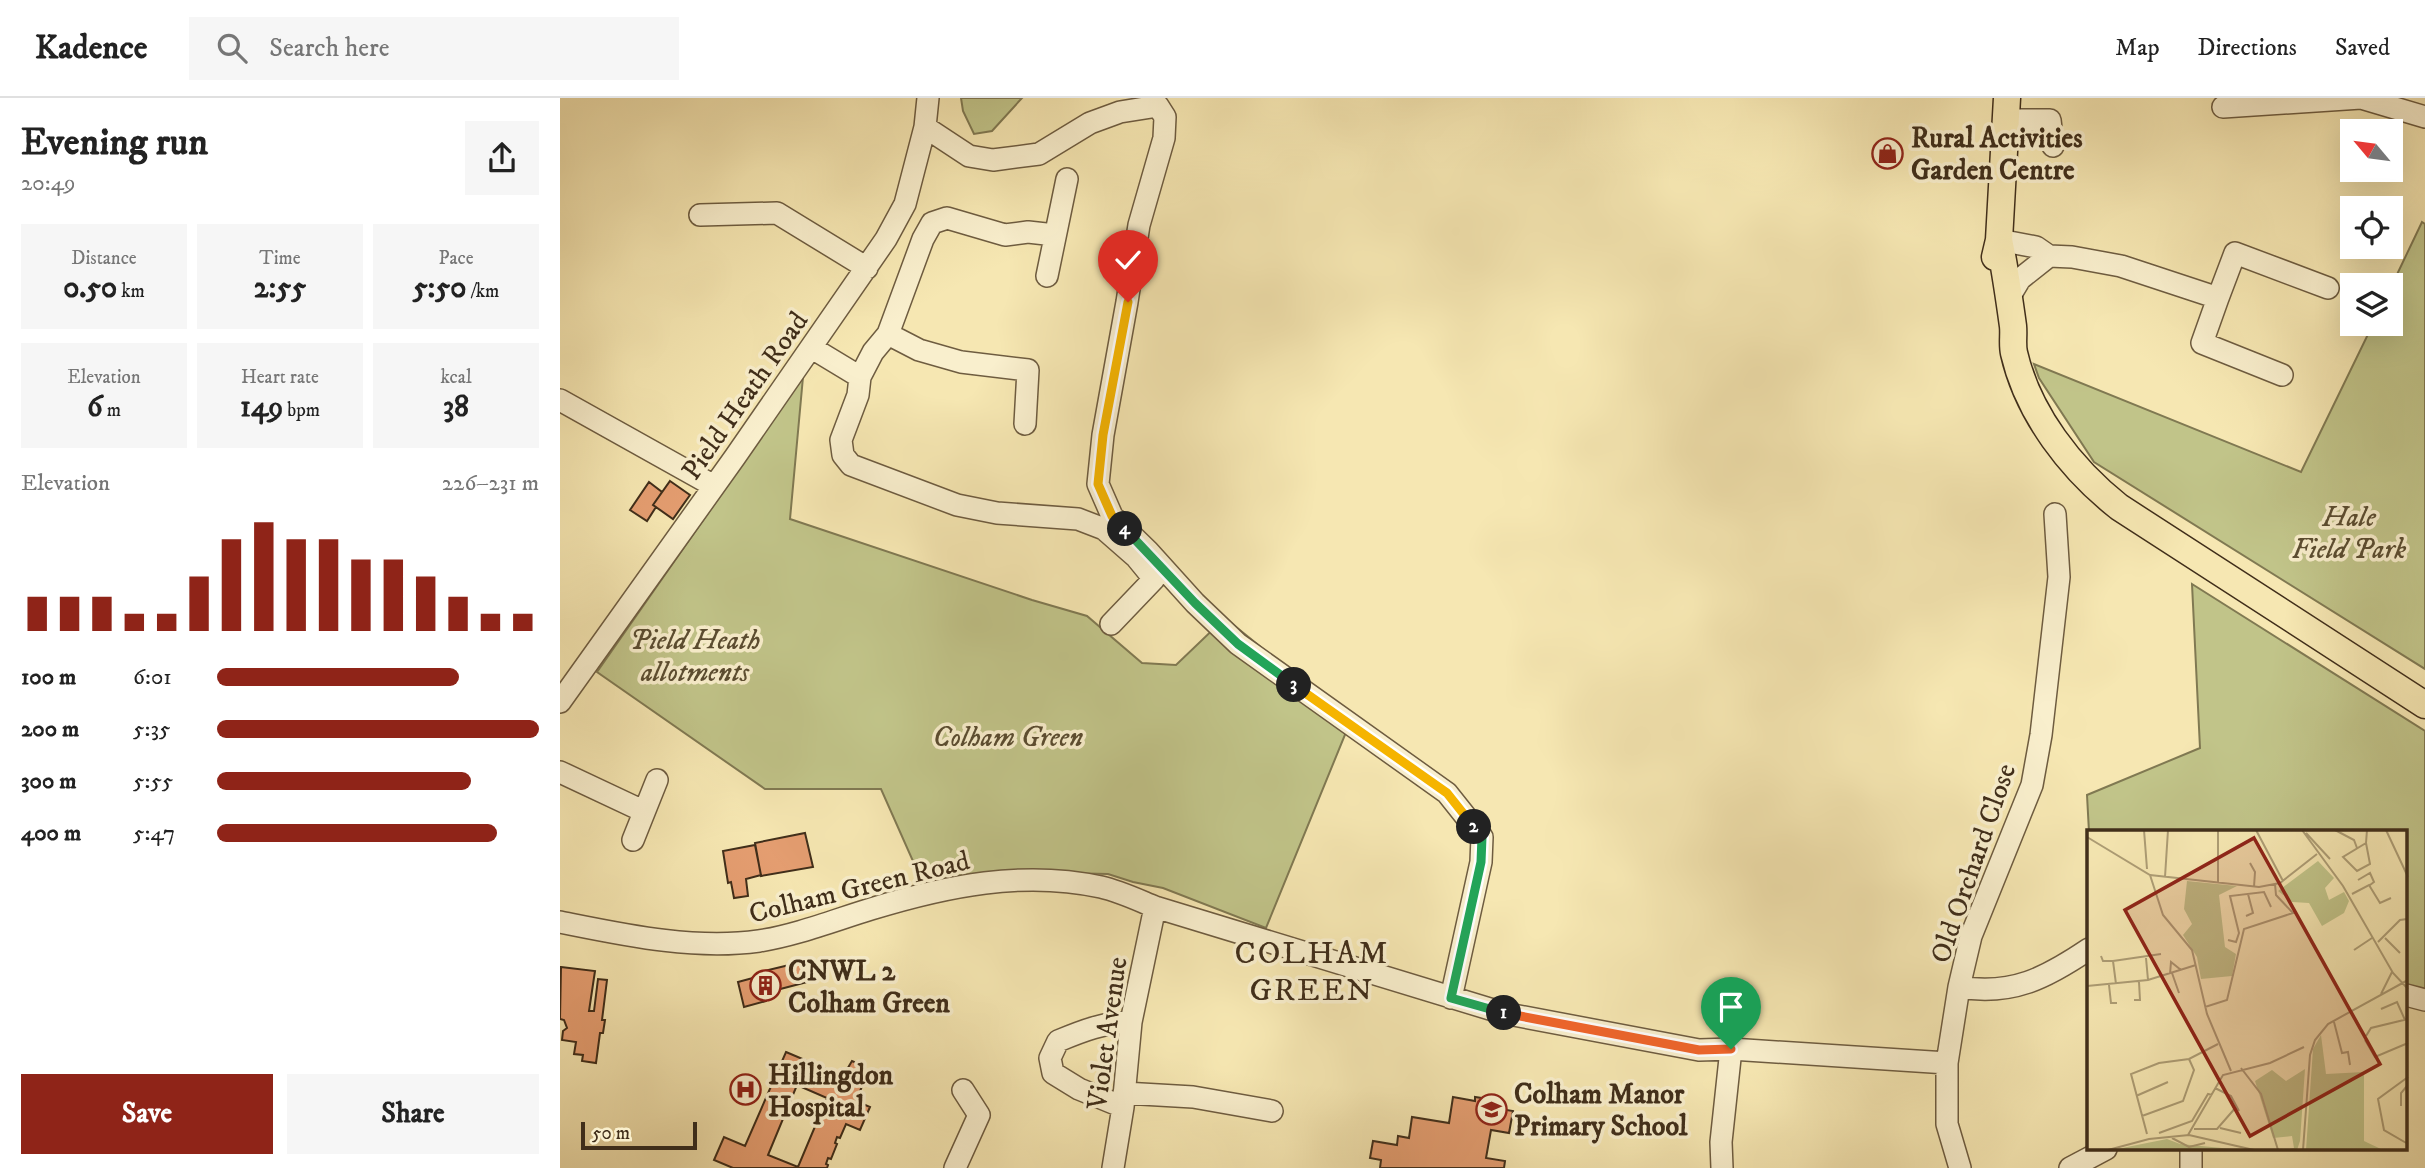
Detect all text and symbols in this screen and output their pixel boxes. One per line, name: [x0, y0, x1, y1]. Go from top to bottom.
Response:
search box: [189, 17, 679, 80]
text: Kadence: [35, 28, 147, 69]
icon: search: [213, 29, 251, 67]
text: Search here: [269, 32, 390, 65]
text: Map: [2115, 33, 2160, 63]
text: Directions: [2198, 33, 2297, 63]
text: Saved: [2335, 33, 2390, 63]
text: Evening run: [21, 119, 208, 167]
north arrow: [2340, 119, 2403, 182]
map controls: [2340, 119, 2403, 336]
button: share: [465, 121, 539, 195]
place label: Rural Activities Garden Centre: [1911, 121, 2083, 188]
shop icon: Rural Activities Garden Centre: [1871, 136, 1905, 170]
text: 20:49: [21, 169, 75, 198]
button: locate: [2340, 196, 2403, 259]
pin: [1098, 230, 1158, 302]
icon: check: [1109, 241, 1147, 279]
text: Distance: [71, 247, 137, 270]
text: Time: [259, 247, 301, 270]
text: Pace: [438, 247, 474, 270]
text: 0.50: [63, 270, 117, 307]
text: 2:55: [254, 270, 306, 307]
text: 5:50: [413, 270, 466, 307]
button: layers: [2340, 273, 2403, 336]
text: km: [117, 280, 145, 303]
text: /km: [466, 280, 499, 303]
street label: Pield Heath Road: [674, 305, 816, 487]
text: Elevation: [67, 366, 141, 389]
text: Heart rate: [241, 366, 319, 389]
text: kcal: [440, 366, 472, 389]
text: 6: [87, 389, 103, 426]
text: 149: [240, 389, 283, 426]
text: 38: [443, 389, 469, 426]
text: m: [103, 399, 121, 422]
text: bpm: [283, 399, 320, 422]
text: Elevation: [21, 469, 110, 498]
text: 226–231 m: [442, 469, 539, 498]
park label: Hale Field Park: [2292, 500, 2406, 567]
pin: 4: [1108, 512, 1142, 546]
text: 4: [1119, 517, 1130, 540]
park label: Pield Heath allotments: [630, 623, 760, 690]
text: 100 m: [21, 663, 76, 692]
text: 6:01: [133, 663, 172, 692]
pin: 3: [1276, 668, 1312, 702]
text: 3: [1290, 673, 1297, 696]
text: 200 m: [21, 715, 79, 744]
text: 5:35: [133, 715, 170, 744]
park label: Colham Green: [933, 720, 1083, 755]
street label: Old Orchard Close: [1923, 759, 2024, 968]
text: 300 m: [21, 767, 77, 796]
text: 5:55: [133, 767, 173, 796]
pin: 2: [1457, 810, 1492, 844]
text: 2: [1469, 815, 1478, 838]
text: 400 m: [21, 819, 81, 848]
text: 5:47: [133, 819, 175, 848]
inset map: [2087, 830, 2408, 1150]
street label: Colham Green Road: [746, 843, 973, 932]
district label: COLHAM GREEN: [1234, 934, 1390, 1011]
place label: CNWL 2 Colham Green: [788, 954, 950, 1021]
street label: Violet Avenue: [1079, 955, 1136, 1113]
building icon: CNWL 2 Colham Green: [748, 969, 782, 1003]
pin: [1701, 977, 1761, 1049]
icon: arrive: [1712, 988, 1750, 1026]
pin: 1: [1486, 996, 1522, 1030]
text: 1: [1500, 1001, 1507, 1024]
place label: Hillingdon Hospital: [768, 1058, 894, 1125]
hospital icon: Hillingdon Hospital: [728, 1073, 762, 1107]
button: Save: [21, 1074, 273, 1154]
button: Share: [287, 1074, 539, 1154]
place label: Colham Manor Primary School: [1514, 1077, 1688, 1144]
school or university icon: Colham Manor Primary School: [1474, 1092, 1508, 1126]
scale bar: [581, 1119, 696, 1151]
text: 50 m: [592, 1122, 630, 1145]

